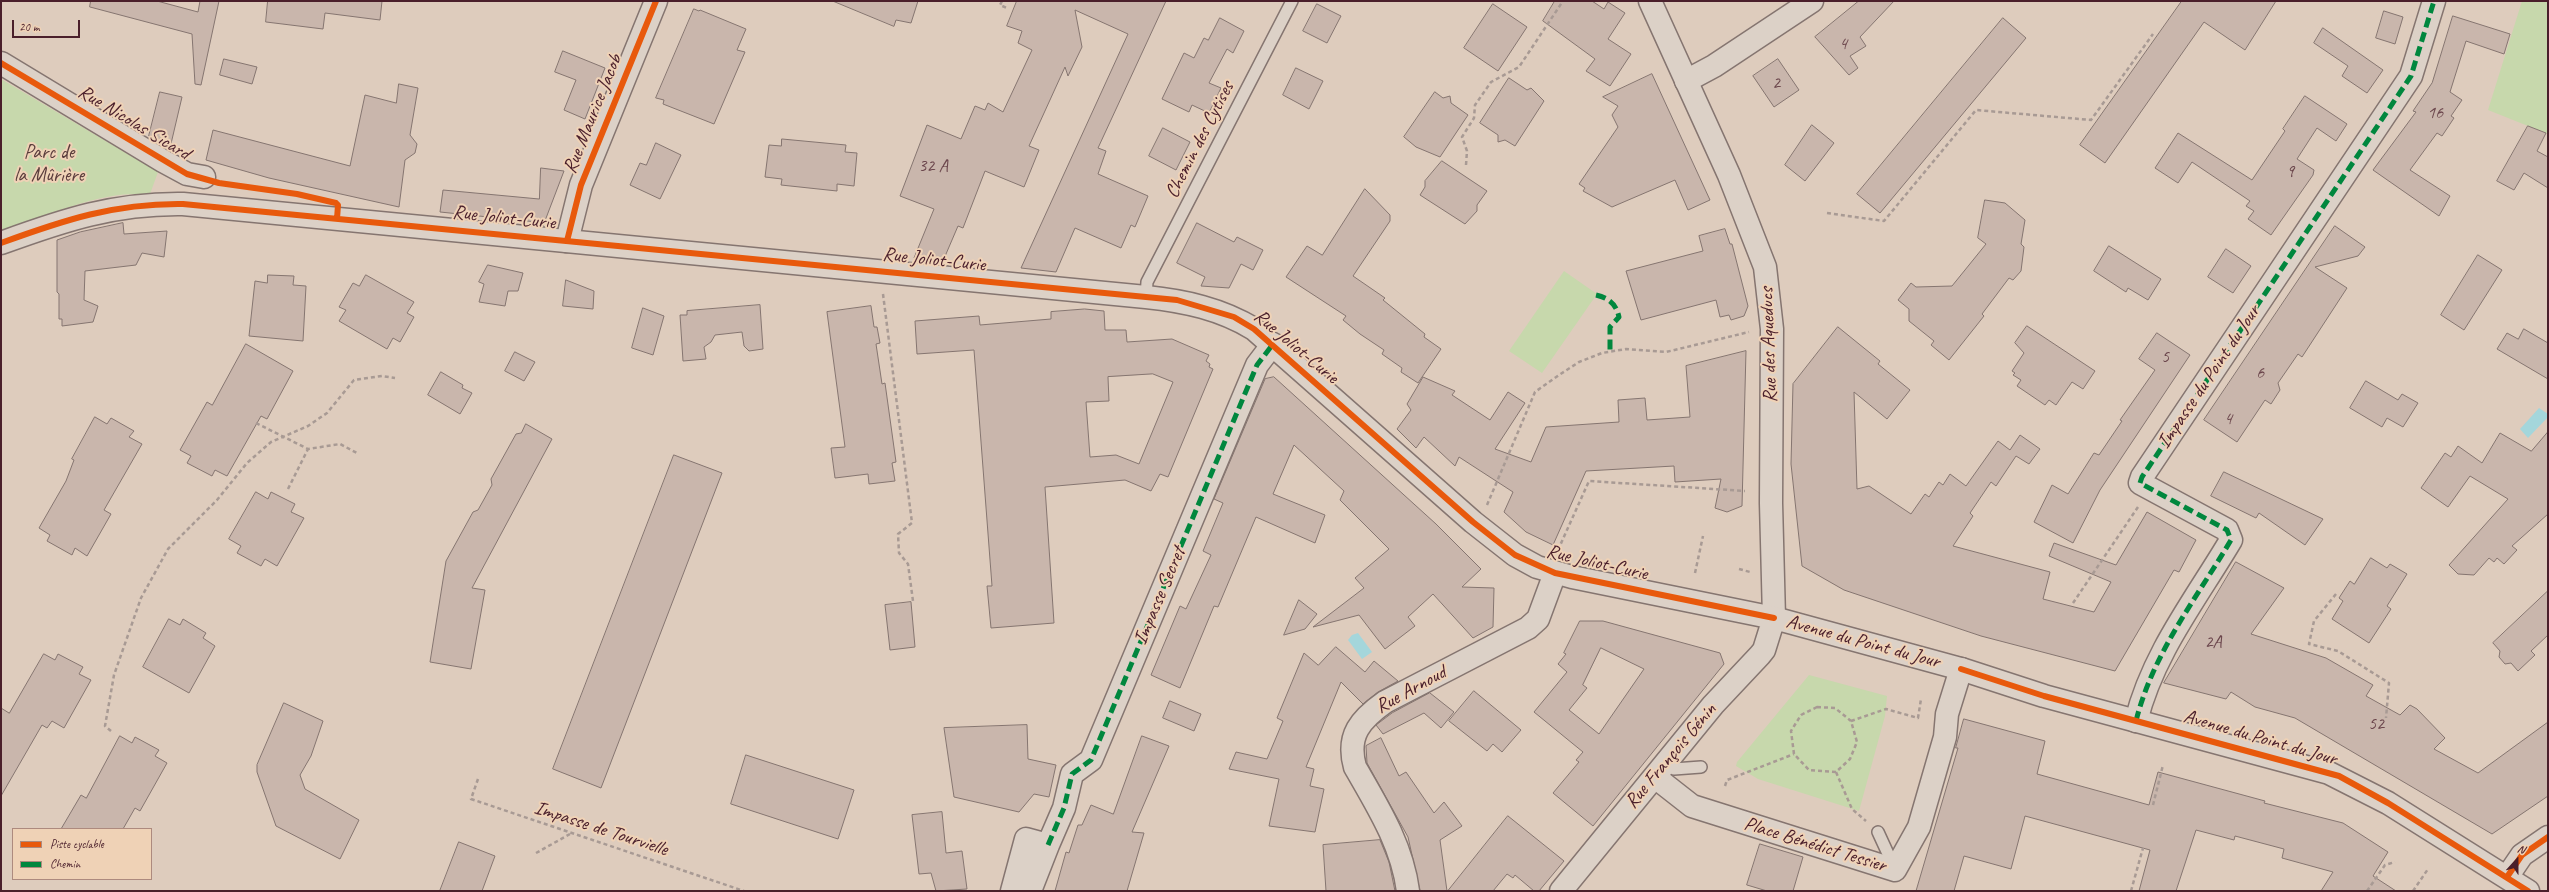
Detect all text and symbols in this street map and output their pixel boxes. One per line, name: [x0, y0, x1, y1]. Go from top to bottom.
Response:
scale bar: [14, 12, 82, 38]
text: 20 m: [19, 19, 39, 35]
house number: 4: [1839, 33, 1847, 55]
street label: Rue Maurice Jacob: [558, 51, 628, 177]
house number: 2: [1772, 72, 1780, 94]
street label: Chemin des Cytises: [1160, 78, 1240, 202]
street label: Rue Nicolas Sicard: [74, 80, 194, 166]
house number: 16: [2427, 102, 2443, 124]
park label: Parc de la Mûrière: [14, 141, 84, 188]
house number: 32 A: [918, 155, 948, 177]
house number: 9: [2286, 161, 2294, 183]
street label: Rue Joliot-Curie: [451, 201, 557, 235]
street label: Rue Joliot-Curie: [881, 243, 987, 277]
street label: Rue des Aqueducs: [1755, 287, 1783, 403]
street label: Impasse du Point du Jour: [2152, 301, 2266, 453]
street label: Rue Joliot-Curie: [1249, 305, 1343, 389]
house number: 5: [2161, 346, 2169, 368]
house number: 6: [2256, 362, 2264, 384]
house number: 4: [2224, 408, 2232, 430]
street label: Rue Joliot-Curie: [1544, 540, 1650, 586]
street label: Impasse Secret: [1129, 544, 1191, 648]
street label: Avenue du Point du Jour: [1784, 610, 1942, 674]
house number: 2A: [2204, 631, 2222, 653]
street label: Rue Arnoud: [1371, 661, 1451, 719]
street label: Rue François Génin: [1620, 698, 1722, 814]
street label: Avenue du Point du Jour: [2181, 705, 2339, 771]
house number: 52: [2368, 713, 2384, 735]
street label: Impasse de Tourvielle: [531, 796, 671, 862]
street label: Place Bénédict Tessier: [1741, 812, 1889, 878]
legend: [12, 828, 152, 880]
text: Piste cyclable: [50, 836, 104, 852]
north arrow: [2497, 840, 2537, 880]
text: N: [2516, 841, 2527, 857]
text: Chemin: [50, 856, 80, 872]

